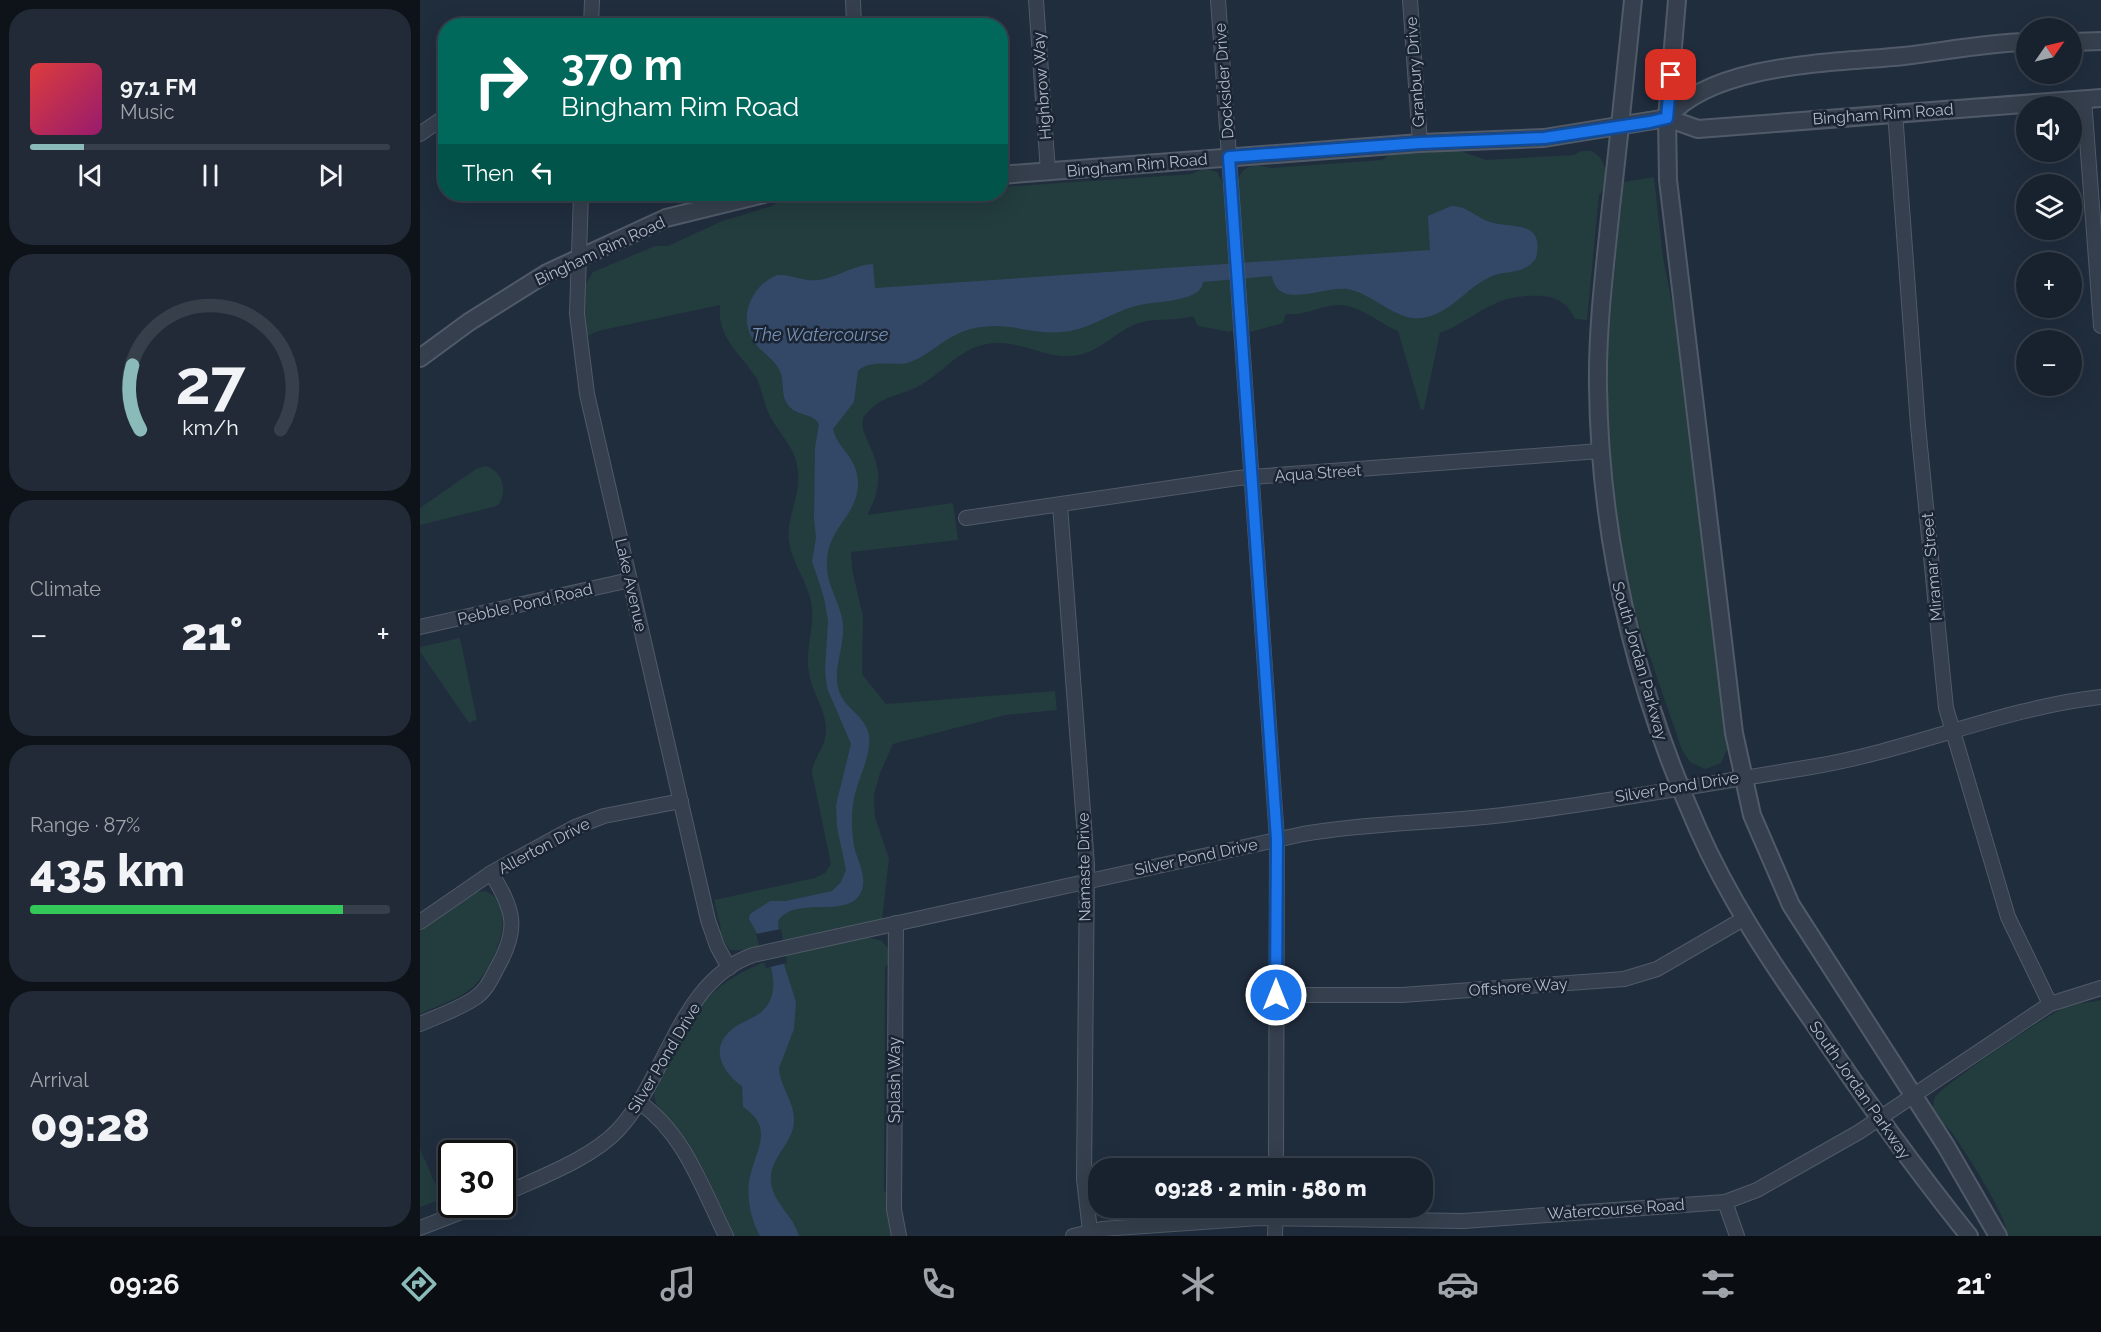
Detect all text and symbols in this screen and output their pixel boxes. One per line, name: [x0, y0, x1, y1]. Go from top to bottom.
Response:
street label: Granbury Drive: [1402, 16, 1428, 128]
north arrow: [2016, 18, 2082, 84]
map controls: [2016, 18, 2082, 396]
street label: Docksider Drive: [1210, 22, 1238, 140]
street label: Highbrow Way: [1029, 31, 1055, 141]
text: 370 m: [561, 41, 683, 90]
icon: right: [462, 42, 540, 120]
pin: [1645, 49, 1696, 100]
icon: arrive: [1654, 58, 1687, 91]
text: 97.1 FM: [120, 74, 197, 100]
text: Bingham Rim Road: [561, 91, 799, 122]
button: sound: [2016, 96, 2082, 162]
text: Music: [120, 100, 174, 124]
street label: Bingham Rim Road: [1812, 100, 1954, 128]
street label: Bingham Rim Road: [1066, 149, 1208, 181]
icon: left: [526, 156, 559, 189]
icon: previous: [74, 159, 107, 192]
icon: pause: [194, 159, 227, 192]
icon: next: [314, 159, 347, 192]
text: Then: [462, 160, 514, 186]
button: layers: [2016, 174, 2082, 240]
street label: Bingham Rim Road: [532, 213, 668, 289]
button: +: [2016, 252, 2082, 318]
water label: The Watercourse: [752, 324, 889, 345]
button: −: [2016, 330, 2082, 396]
text: 27: [175, 345, 246, 419]
text: km/h: [182, 415, 238, 440]
street label: Aqua Street: [1274, 460, 1363, 486]
street label: Miramar Street: [1918, 511, 1946, 622]
street label: Lake Avenue: [611, 536, 651, 634]
text: Climate: [30, 577, 101, 601]
street label: Pebble Pond Road: [456, 579, 594, 629]
street label: South Jordan Parkway: [1608, 579, 1672, 743]
text: 21°: [181, 608, 243, 661]
text: −: [30, 615, 48, 654]
text: +: [376, 615, 390, 654]
street label: Silver Pond Drive: [1614, 768, 1740, 806]
street label: Namaste Drive: [1074, 812, 1094, 922]
text: Range · 87%: [30, 813, 140, 837]
street label: Allerton Drive: [495, 814, 593, 878]
street label: Silver Pond Drive: [1133, 835, 1259, 879]
text: 435 km: [30, 844, 185, 897]
position arrow: [1244, 963, 1308, 1027]
street label: Offshore Way: [1468, 974, 1568, 1000]
street label: Silver Pond Drive: [624, 999, 704, 1117]
street label: South Jordan Parkway: [1805, 1017, 1915, 1163]
street label: Splash Way: [885, 1037, 904, 1123]
text: Arrival: [30, 1068, 89, 1092]
text: 09:28: [30, 1099, 150, 1152]
speed limit sign: 30: [438, 1140, 516, 1218]
text: 09:28 · 2 min · 580 m: [1154, 1175, 1367, 1201]
street label: Watercourse Road: [1547, 1195, 1685, 1223]
icon: directions: [398, 1263, 440, 1305]
icon: music: [657, 1263, 699, 1305]
icon: phone: [917, 1263, 959, 1305]
icon: climate: [1177, 1263, 1219, 1305]
icon: car: [1437, 1263, 1479, 1305]
icon: filters: [1697, 1263, 1739, 1305]
text: 09:26: [109, 1269, 180, 1300]
text: 21°: [1956, 1269, 1992, 1300]

